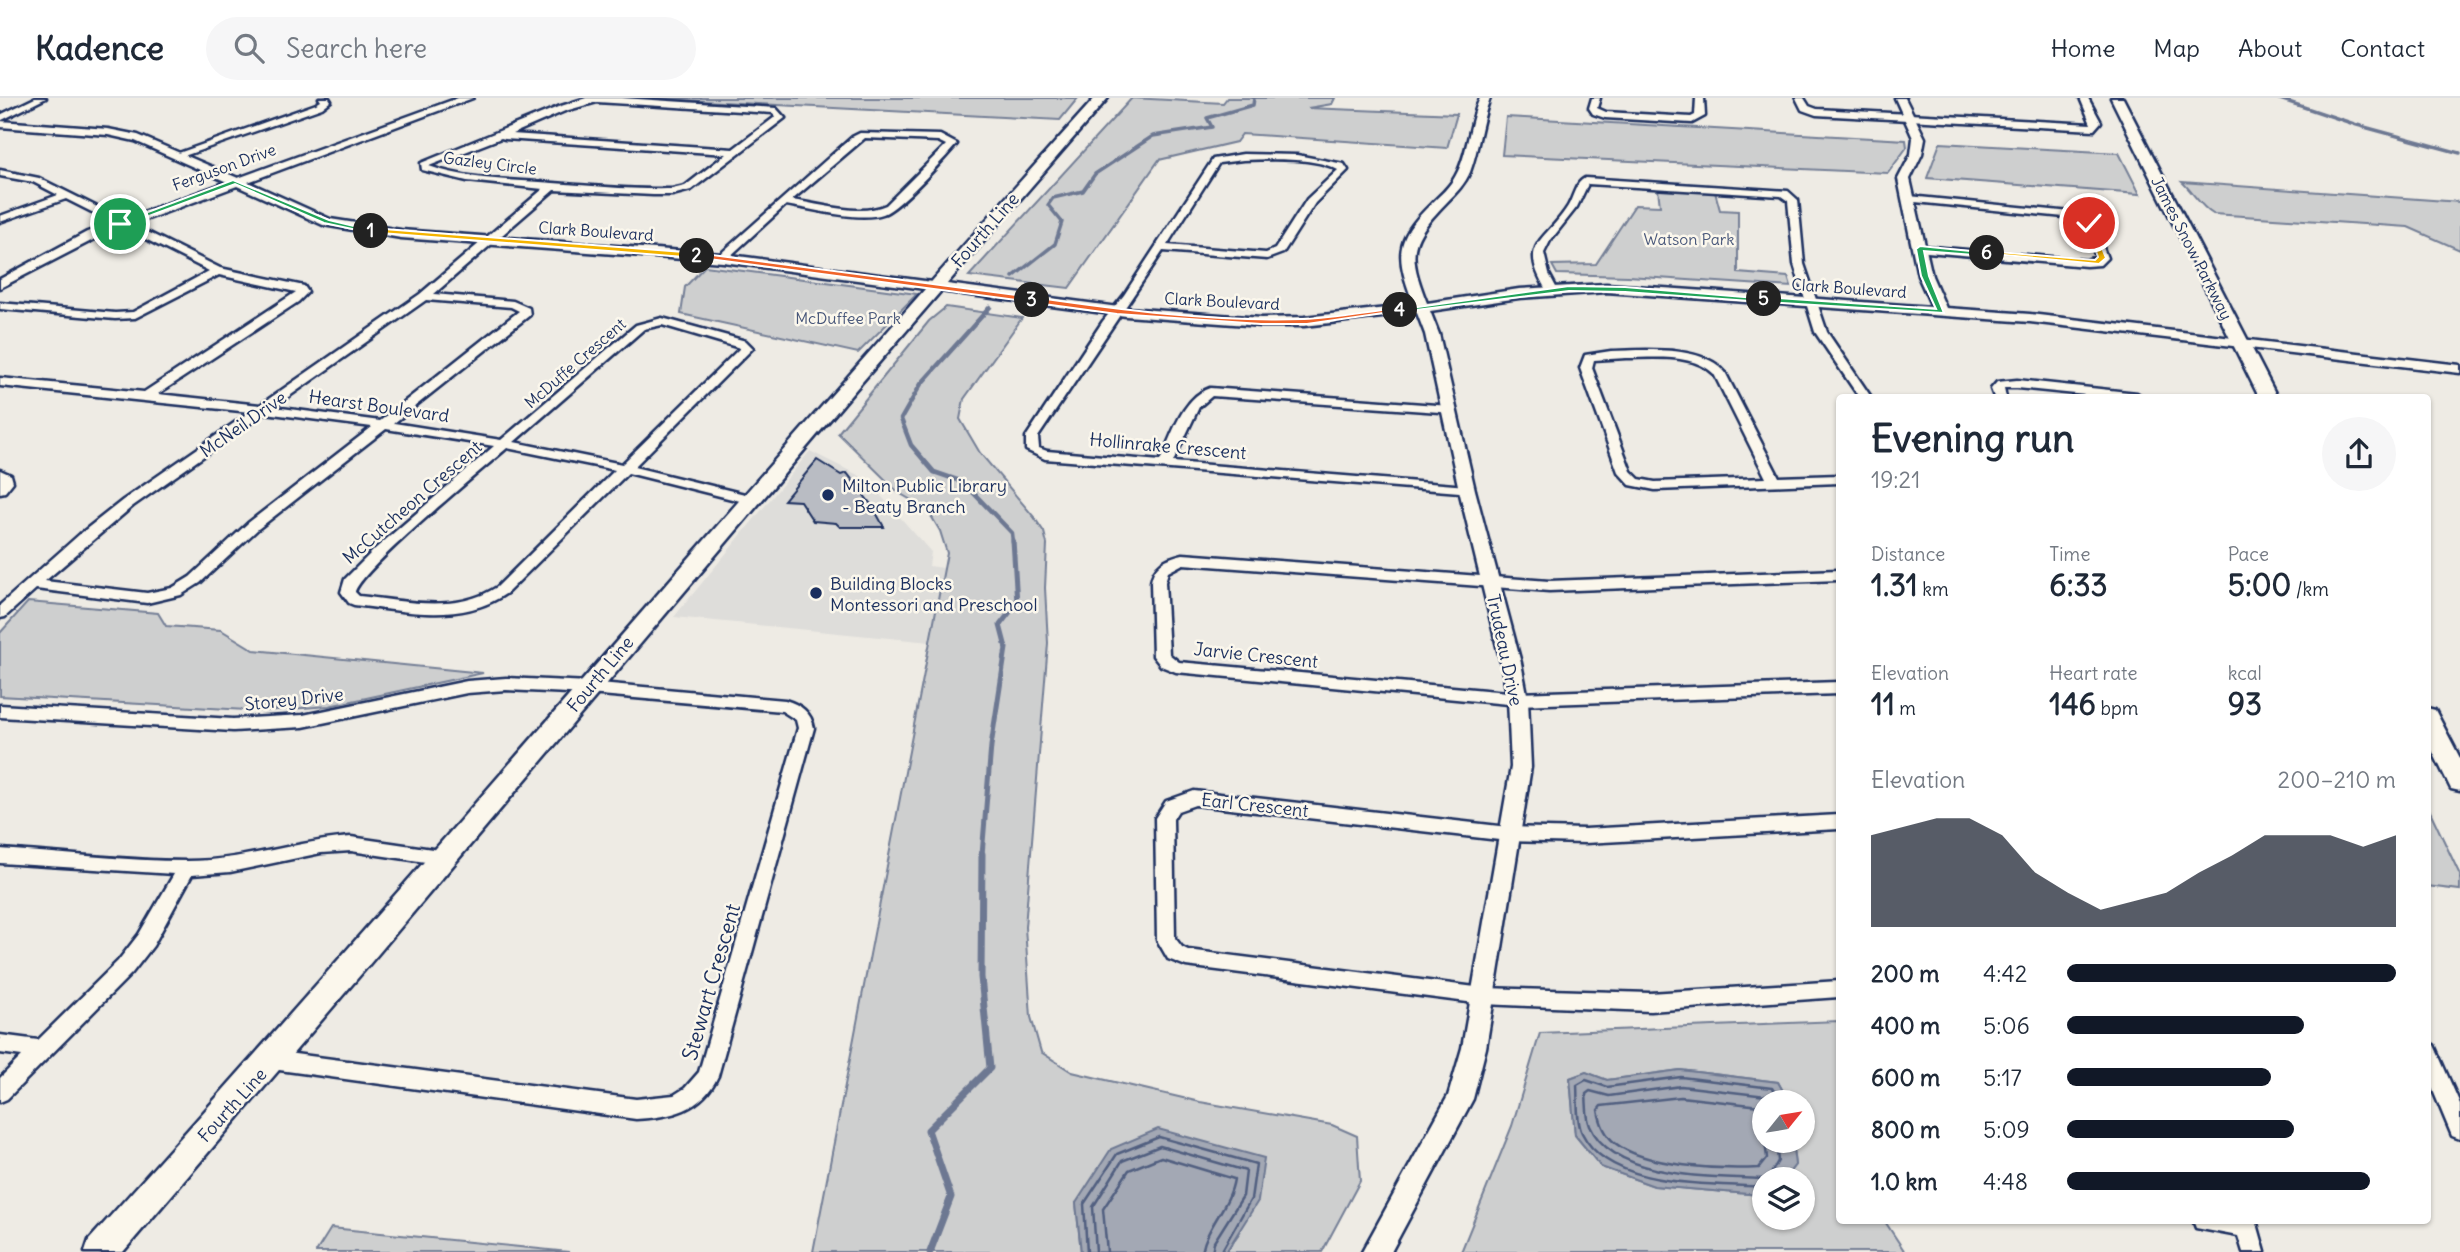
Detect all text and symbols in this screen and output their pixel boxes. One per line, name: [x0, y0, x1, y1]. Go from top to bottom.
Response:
search box: [206, 17, 696, 80]
text: Kadence: [35, 27, 164, 69]
icon: search: [230, 29, 268, 67]
text: Search here: [286, 32, 427, 65]
text: Home: [2051, 33, 2115, 63]
text: Map: [2153, 33, 2200, 63]
text: About: [2238, 33, 2302, 63]
text: Contact: [2340, 33, 2425, 63]
street label: Ferguson Drive: [170, 139, 278, 195]
street label: Gazley Circle: [442, 147, 538, 179]
street label: James Snow Parkway: [2147, 173, 2237, 323]
street label: Fourth Line: [946, 188, 1024, 272]
pin: [2059, 193, 2119, 253]
pin: [90, 194, 150, 254]
icon: check: [2070, 204, 2108, 242]
icon: arrive: [101, 205, 139, 243]
pin: 1: [354, 214, 388, 248]
street label: Clark Boulevard: [538, 217, 654, 245]
text: 1: [367, 218, 374, 242]
park label: Watson Park: [1644, 229, 1734, 249]
pin: 6: [1969, 236, 2004, 270]
pin: 2: [680, 238, 714, 274]
text: 6: [1981, 240, 1992, 264]
text: 2: [691, 243, 702, 267]
street label: Clark Boulevard: [1791, 274, 1907, 302]
pin: 3: [1014, 282, 1050, 318]
pin: 5: [1746, 282, 1782, 316]
text: 5: [1758, 286, 1769, 310]
text: 3: [1026, 287, 1037, 311]
street label: Clark Boulevard: [1164, 288, 1280, 314]
pin: 4: [1382, 292, 1418, 328]
text: 4: [1394, 297, 1405, 321]
park label: McDuffee Park: [795, 308, 901, 328]
street label: McDuffe Crescent: [520, 313, 630, 412]
street label: Hearst Boulevard: [307, 385, 451, 427]
street label: McNeil Drive: [195, 386, 291, 462]
text: Evening run: [1871, 415, 2074, 462]
button: share: [2322, 417, 2396, 491]
street label: Hollinrake Crescent: [1089, 428, 1247, 464]
street label: McCutcheon Crescent: [338, 435, 486, 569]
text: 19:21: [1871, 465, 1920, 494]
place label: Milton Public Library - Beaty Branch: [842, 474, 1007, 518]
marker: Milton Public Library - Beaty Branch: [820, 487, 836, 503]
text: Distance: [1871, 542, 1945, 566]
text: Time: [2049, 542, 2090, 566]
text: Pace: [2228, 542, 2269, 566]
text: 1.31: [1871, 566, 1918, 604]
text: 6:33: [2049, 566, 2108, 604]
text: 5:00: [2228, 566, 2291, 604]
place label: Building Blocks Montessori and Preschool: [830, 572, 1037, 616]
text: km: [1918, 577, 1949, 601]
text: /km: [2291, 577, 2329, 601]
marker: Building Blocks Montessori and Preschool: [808, 585, 824, 601]
street label: Trudeau Drive: [1482, 592, 1528, 708]
street label: Fourth Line: [562, 631, 638, 717]
street label: Jarvie Crescent: [1193, 637, 1319, 673]
text: Elevation: [1871, 661, 1949, 685]
text: Heart rate: [2049, 661, 2137, 685]
text: kcal: [2228, 661, 2262, 685]
street label: Storey Drive: [243, 682, 345, 716]
text: 11: [1871, 685, 1895, 723]
text: 146: [2049, 685, 2096, 723]
text: 93: [2228, 685, 2262, 723]
text: m: [1895, 696, 1916, 720]
text: bpm: [2096, 696, 2138, 720]
text: Elevation: [1871, 765, 1965, 794]
text: 200–210 m: [2278, 765, 2396, 794]
street label: Earl Crescent: [1200, 788, 1310, 822]
street label: Stewart Crescent: [676, 901, 746, 1063]
text: 200 m: [1871, 959, 1940, 988]
text: 4:42: [1983, 959, 2027, 988]
text: 400 m: [1871, 1011, 1940, 1040]
text: 5:06: [1983, 1011, 2030, 1040]
street label: Fourth Line: [193, 1063, 271, 1147]
text: 600 m: [1871, 1063, 1940, 1092]
text: 5:17: [1983, 1063, 2022, 1092]
north arrow: [1752, 1090, 1815, 1153]
map controls: [1752, 1090, 1815, 1230]
text: 800 m: [1871, 1115, 1940, 1144]
text: 5:09: [1983, 1115, 2030, 1144]
button: layers: [1752, 1167, 1815, 1230]
text: 1.0 km: [1871, 1167, 1937, 1196]
text: 4:48: [1983, 1167, 2028, 1196]

